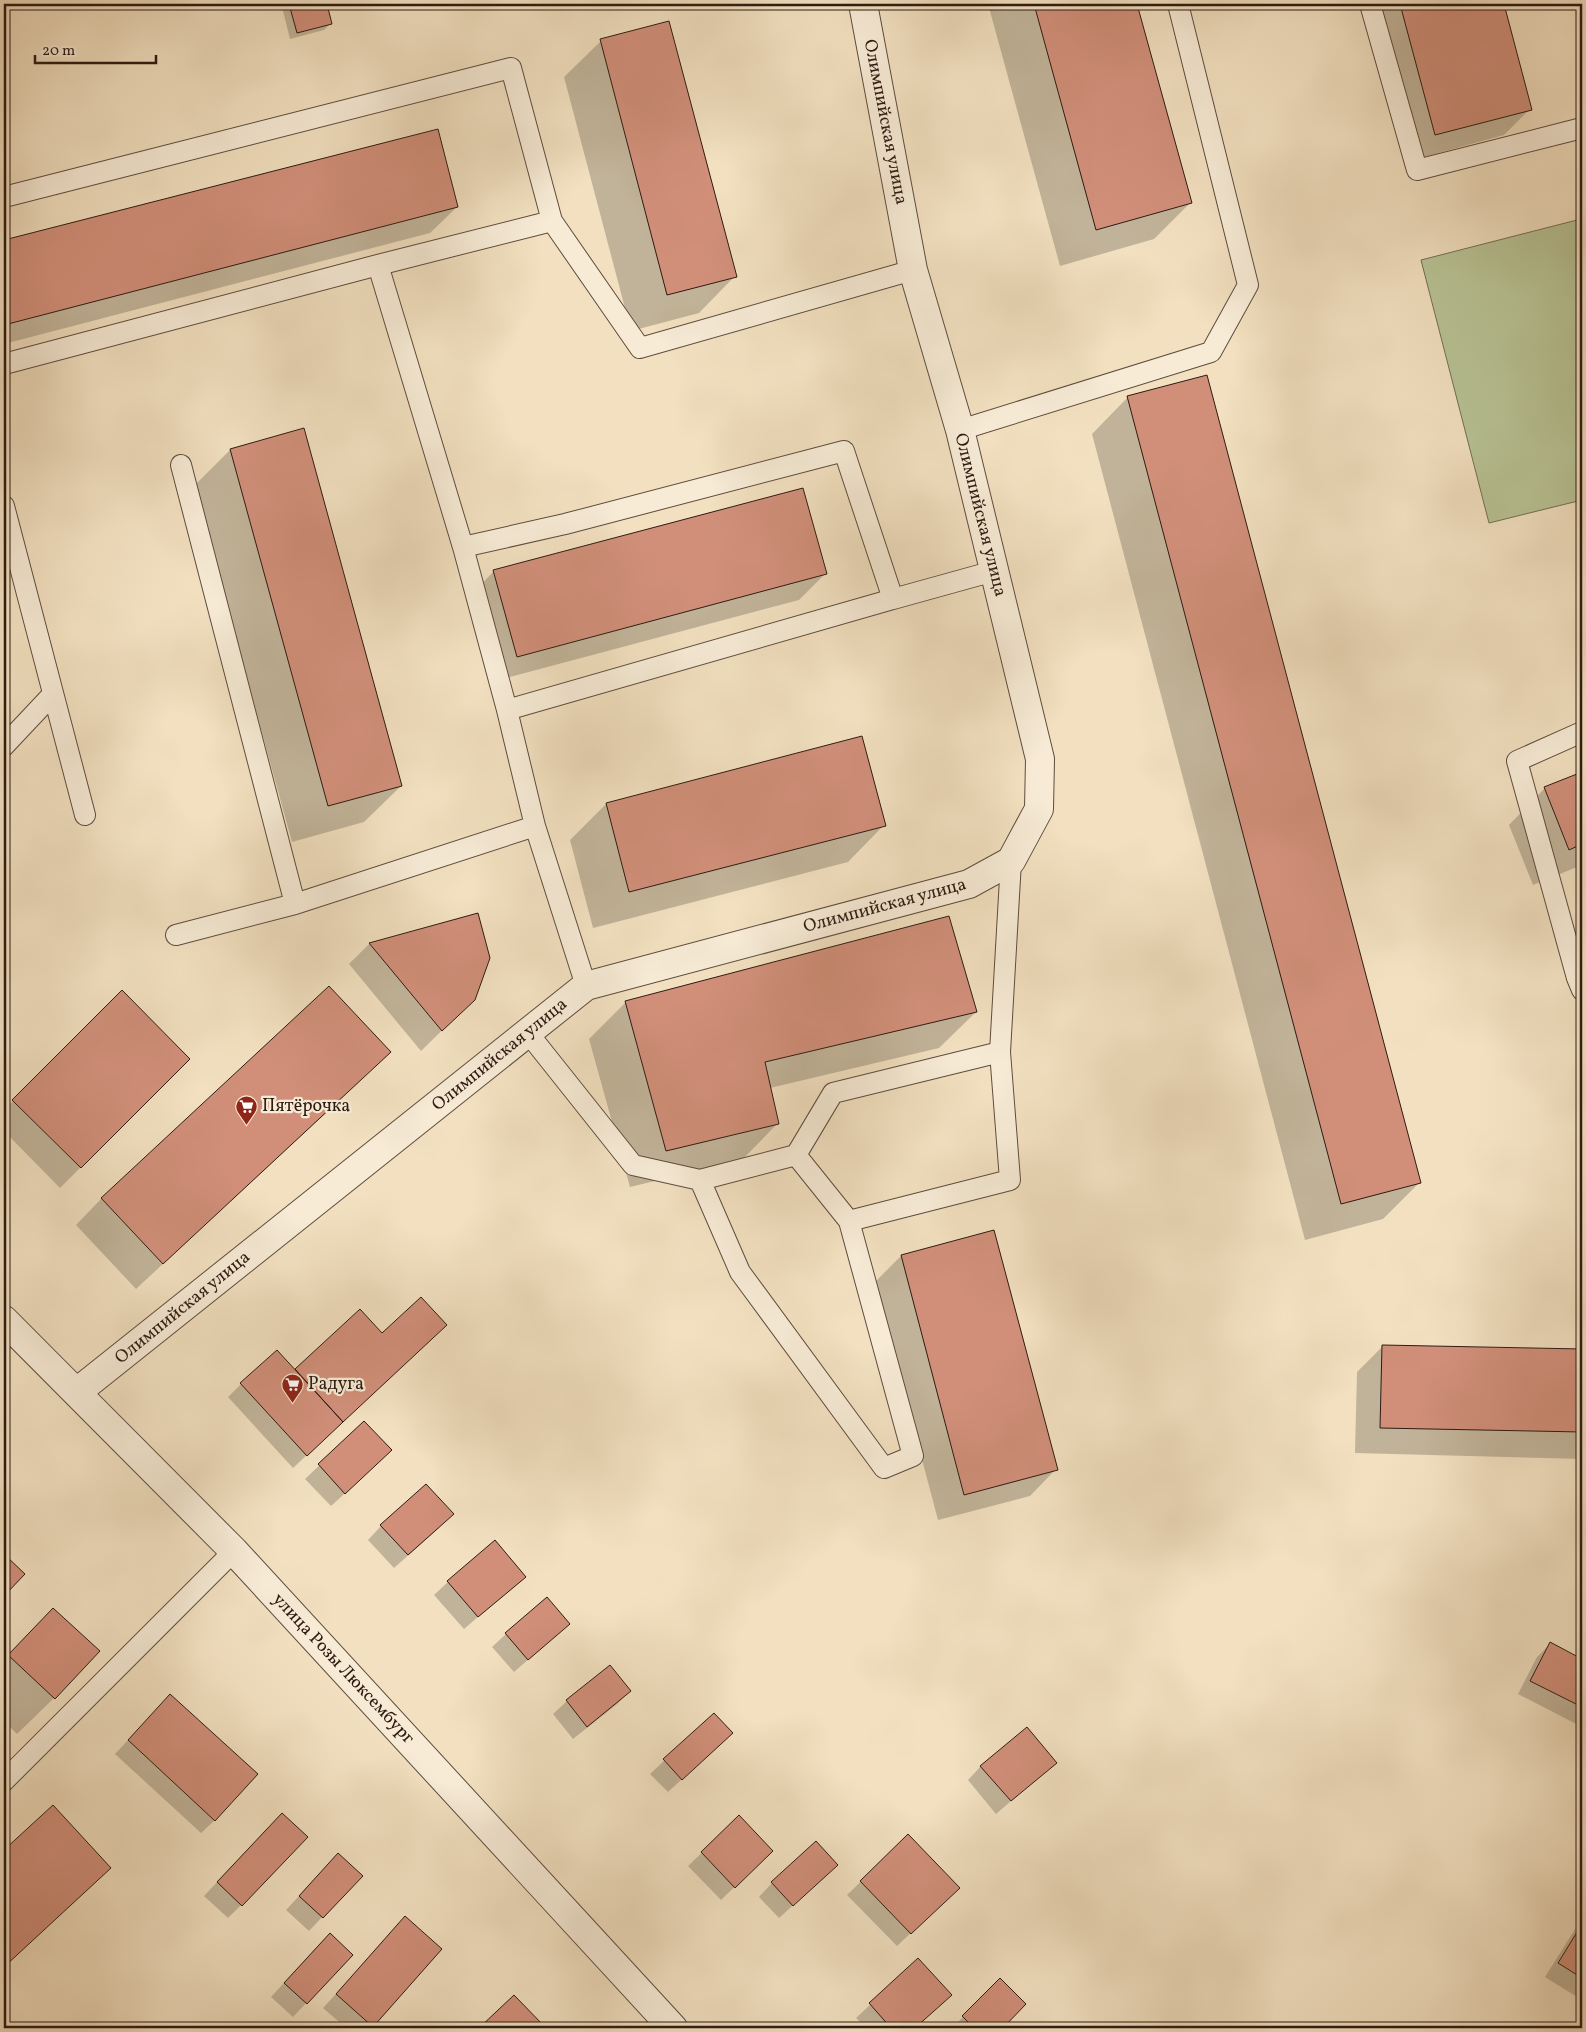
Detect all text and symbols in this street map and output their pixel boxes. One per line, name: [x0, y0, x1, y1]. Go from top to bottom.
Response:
scale bar: [35, 32, 156, 64]
street label: Олимпийская улица: [857, 37, 913, 207]
text: 20 m: [42, 41, 75, 62]
street label: Олимпийская улица: [948, 431, 1012, 599]
street label: Олимпийская улица: [801, 872, 969, 940]
street label: Олимпийская улица: [427, 992, 573, 1118]
supermarket icon: Пятёрочка: [234, 1094, 258, 1125]
place label: Пятёрочка: [262, 1094, 350, 1119]
street label: Олимпийская улица: [110, 1245, 256, 1371]
supermarket icon: Радуга: [280, 1372, 304, 1403]
place label: Радуга: [308, 1372, 364, 1397]
street label: улица Розы Люксембург: [266, 1588, 420, 1750]

